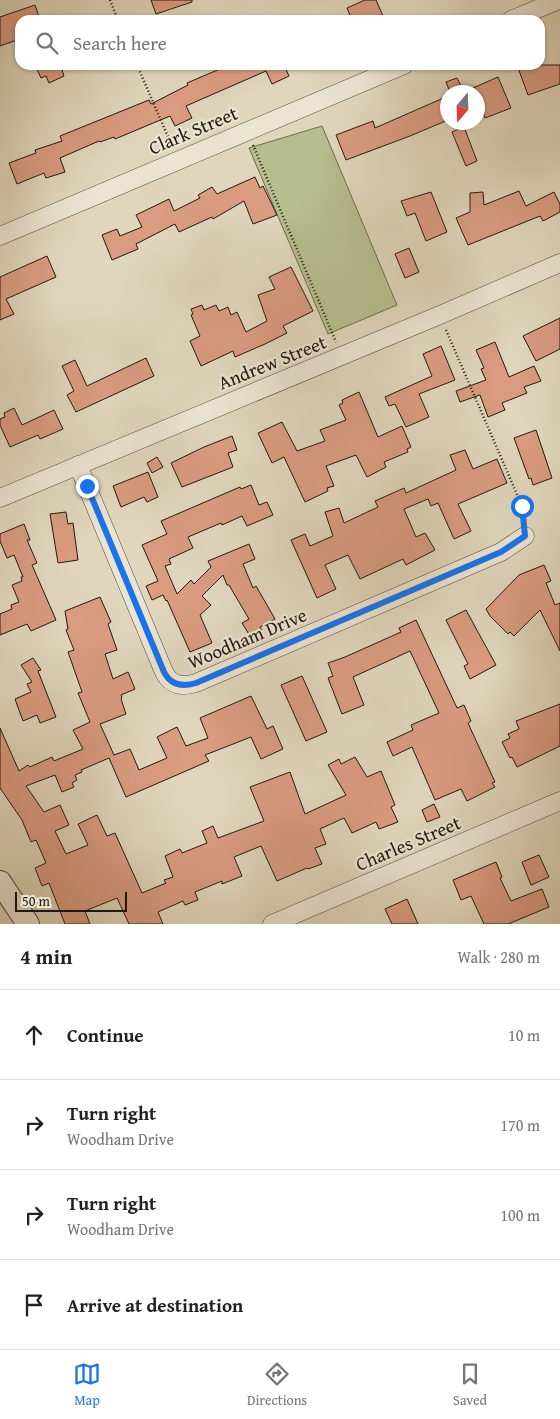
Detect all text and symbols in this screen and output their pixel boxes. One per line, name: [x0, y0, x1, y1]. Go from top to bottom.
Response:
search box: [15, 15, 545, 70]
icon: search: [33, 29, 61, 57]
text: Search here: [73, 29, 167, 57]
north arrow: [440, 85, 485, 130]
street label: Clark Street: [144, 99, 242, 161]
street label: Andrew Street: [214, 327, 331, 396]
route end: [76, 475, 99, 498]
route start: [511, 495, 534, 518]
street label: Woodham Drive: [183, 600, 311, 676]
street label: Charles Street: [351, 808, 465, 878]
scale bar: [15, 889, 128, 912]
text: 50 m: [22, 891, 50, 911]
text: 4 min: [20, 941, 72, 972]
text: Walk · 280 m: [457, 945, 540, 969]
icon: ahead: [20, 1021, 48, 1049]
text: Continue: [67, 1021, 144, 1049]
text: 10 m: [508, 1023, 540, 1047]
text: Turn right: [67, 1099, 156, 1127]
icon: right: [20, 1111, 48, 1139]
text: 170 m: [500, 1113, 540, 1137]
text: Woodham Drive: [67, 1127, 174, 1151]
text: Turn right: [67, 1189, 156, 1217]
icon: right: [20, 1201, 48, 1229]
text: 100 m: [500, 1203, 540, 1227]
text: Woodham Drive: [67, 1217, 174, 1241]
icon: arrive: [20, 1291, 48, 1319]
text: Arrive at destination: [67, 1291, 243, 1319]
tab: Map: [73, 1360, 101, 1410]
tab: Directions: [247, 1360, 307, 1410]
tab: Saved: [453, 1360, 487, 1410]

